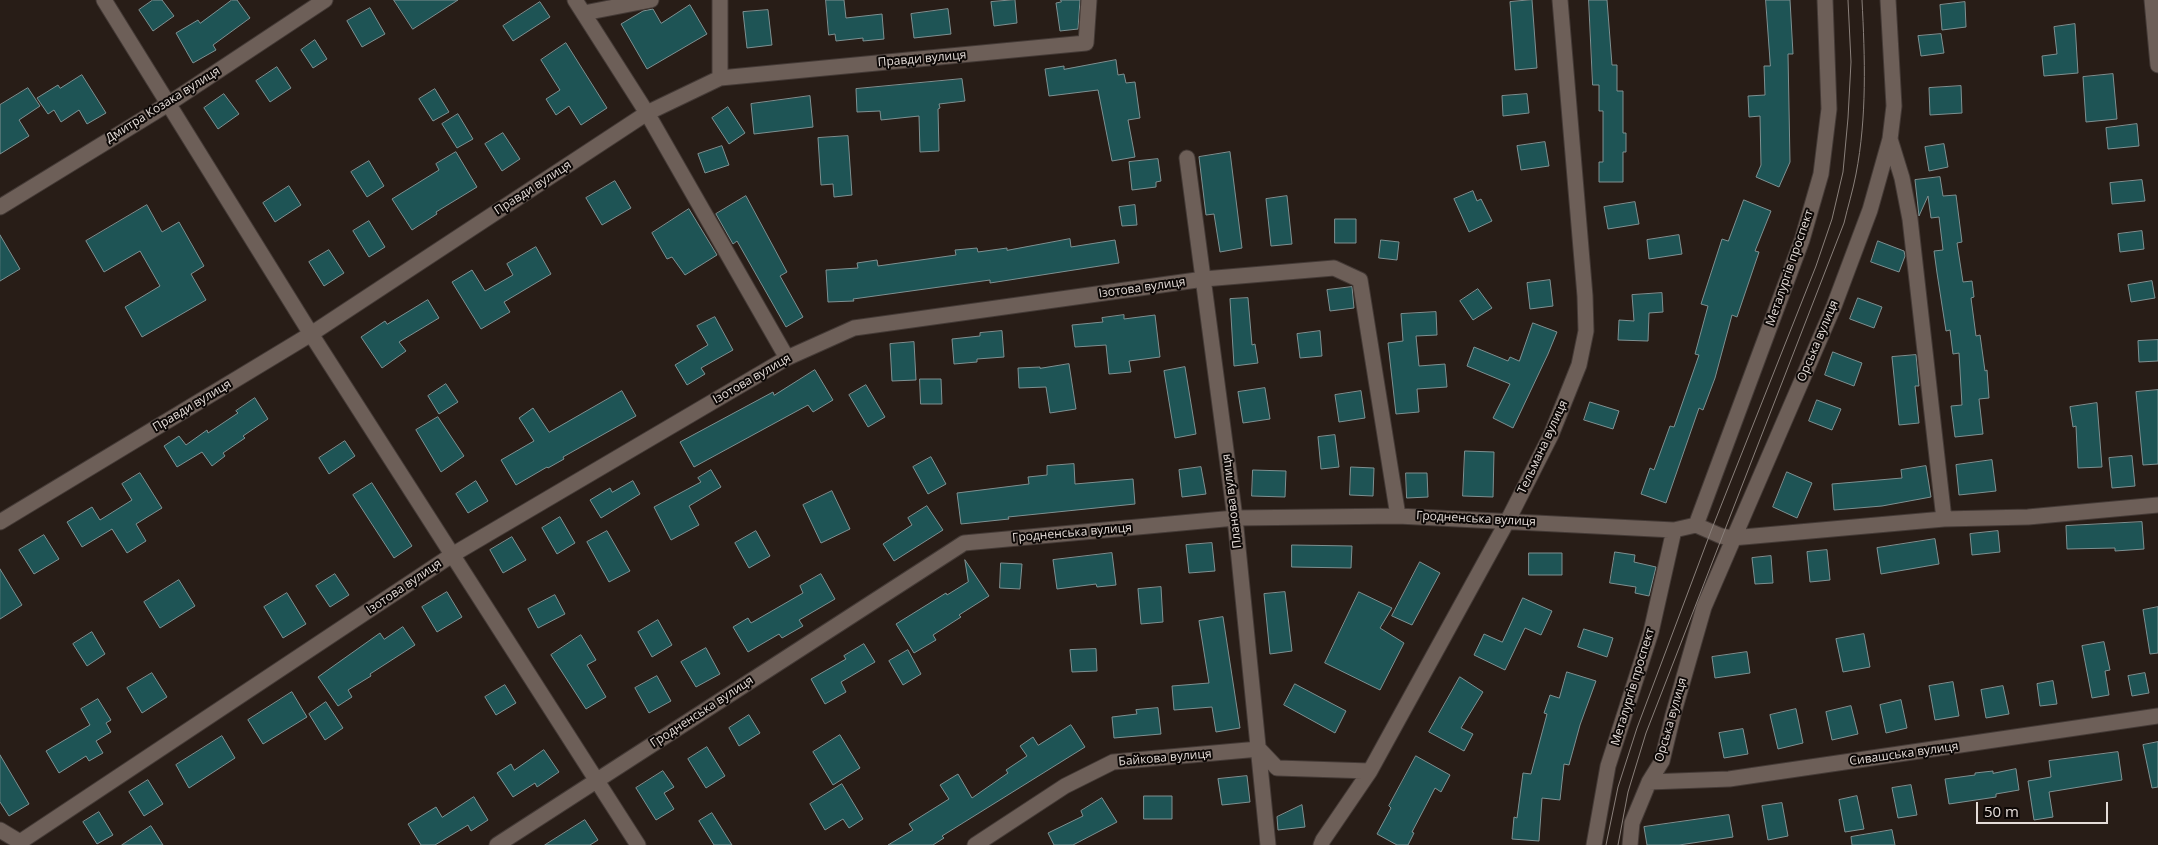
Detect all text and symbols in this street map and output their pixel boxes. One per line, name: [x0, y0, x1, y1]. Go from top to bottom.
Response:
street label: Правди вулиця: [877, 48, 967, 70]
street label: Дмитра Козака вулиця: [103, 64, 223, 146]
street label: Правди вулиця: [492, 158, 574, 218]
street label: Металургів проспект: [1763, 208, 1817, 328]
street label: Ізотова вулиця: [1098, 275, 1186, 301]
street label: Орська вулиця: [1794, 298, 1842, 384]
street label: Ізотова вулиця: [711, 351, 793, 407]
street label: Правди вулиця: [150, 377, 234, 435]
street label: Тельмана вулиця: [1515, 398, 1571, 496]
street label: Планова вулиця: [1219, 453, 1245, 549]
street label: Гродненська вулиця: [1416, 509, 1536, 529]
street label: Гродненська вулиця: [1012, 521, 1132, 545]
street label: Ізотова вулиця: [364, 557, 444, 617]
street label: Металургів проспект: [1608, 627, 1658, 747]
street label: Гродненська вулиця: [648, 673, 756, 751]
street label: Орська вулиця: [1652, 676, 1690, 764]
street label: Сивашська вулиця: [1849, 739, 1959, 769]
street label: Байкова вулиця: [1118, 747, 1212, 769]
scale bar: [1978, 792, 2110, 824]
text: 50 m: [1984, 801, 2019, 821]

